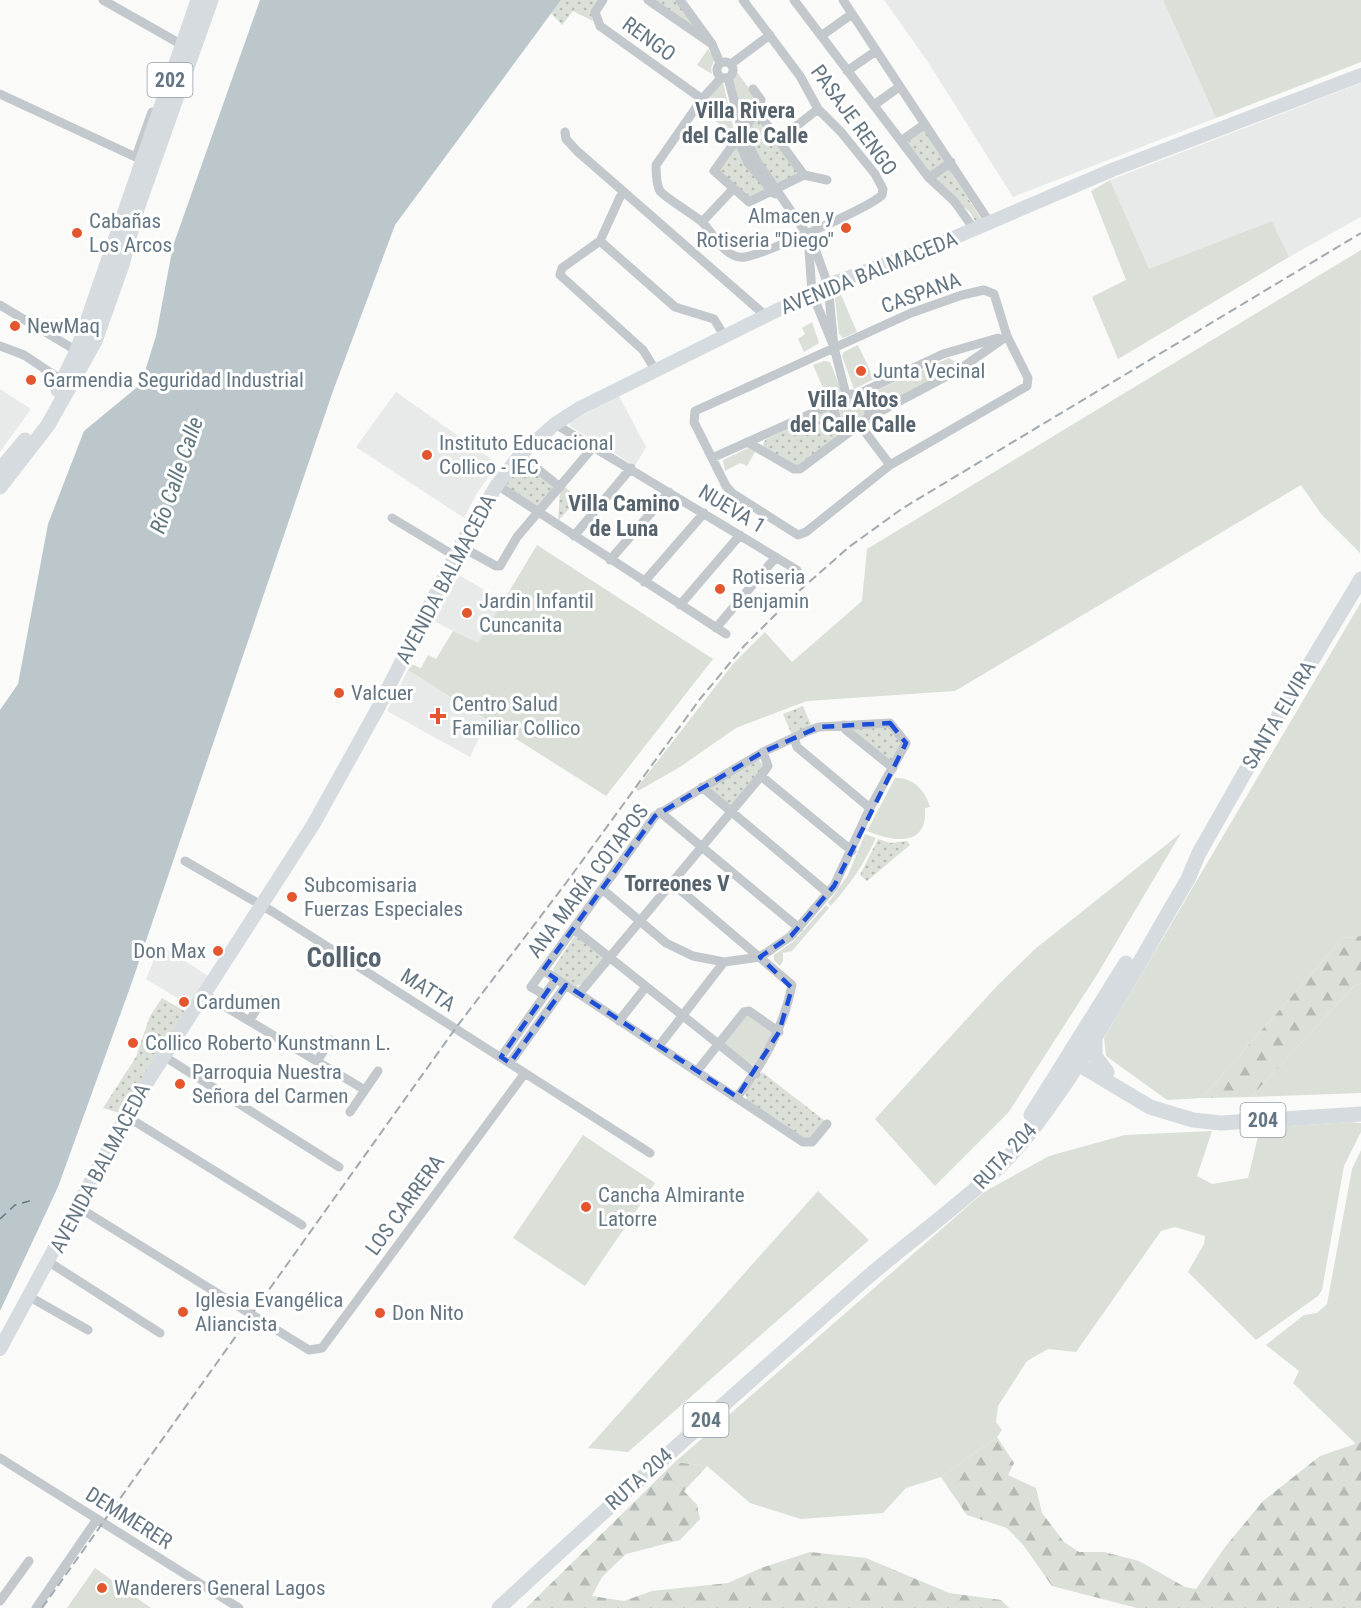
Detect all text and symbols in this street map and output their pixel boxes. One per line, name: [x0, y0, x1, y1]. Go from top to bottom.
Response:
street label: RENGO: [618, 12, 680, 66]
street label: PASAJE RENGO: [806, 60, 902, 180]
road number: 202: [148, 63, 192, 97]
district label: Villa Rivera del Calle Calle: [682, 98, 808, 148]
place label: Almacen y Rotiseria "Diego": [696, 204, 834, 252]
place label: Cabañas Los Arcos: [89, 209, 172, 257]
marker: Almacen y Rotiseria "Diego": [839, 221, 853, 235]
marker: Cabañas Los Arcos: [70, 226, 84, 240]
street label: AVENIDA BALMACEDA: [777, 227, 961, 319]
street label: CASPANA: [878, 268, 964, 318]
place label: NewMaq: [27, 314, 100, 338]
marker: NewMaq: [8, 319, 22, 333]
place label: Junta Vecinal: [873, 359, 985, 383]
marker: Junta Vecinal: [854, 364, 868, 378]
place label: Garmendia Seguridad Industrial: [43, 368, 304, 392]
marker: Garmendia Seguridad Industrial: [24, 373, 38, 387]
district label: Villa Altos del Calle Calle: [790, 387, 916, 437]
water label: Río Calle Calle: [145, 414, 208, 537]
place label: Instituto Educacional Collico - IEC: [439, 431, 613, 479]
marker: Instituto Educacional Collico - IEC: [420, 448, 434, 462]
street label: NUEVA 1: [694, 480, 770, 538]
street label: AVENIDA BALMACEDA: [391, 490, 501, 668]
district label: Villa Camino de Luna: [568, 491, 680, 541]
place label: Rotiseria Benjamin: [732, 565, 809, 613]
marker: Rotiseria Benjamin: [713, 582, 727, 596]
place label: Jardin Infantil Cuncanita: [479, 589, 594, 637]
marker: Jardin Infantil Cuncanita: [460, 606, 474, 620]
street label: SANTA ELVIRA: [1237, 657, 1321, 773]
place label: Valcuer: [351, 681, 413, 705]
marker: Valcuer: [332, 686, 346, 700]
place label: Centro Salud Familiar Collico: [452, 692, 581, 740]
marker: Centro Salud Familiar Collico: [429, 707, 447, 725]
street label: ANA MARÍA COTAPOS: [523, 800, 653, 962]
district label: Torreones V: [624, 871, 730, 896]
place label: Subcomisaria Fuerzas Especiales: [304, 873, 463, 921]
marker: Subcomisaria Fuerzas Especiales: [285, 890, 299, 904]
place label: Don Max: [133, 939, 206, 963]
district label: Collico: [306, 942, 382, 974]
marker: Don Max: [211, 944, 225, 958]
street label: MATTA: [396, 964, 460, 1016]
place label: Cardumen: [196, 990, 281, 1014]
marker: Cardumen: [177, 995, 191, 1009]
place label: Collico Roberto Kunstmann L.: [145, 1031, 391, 1055]
marker: Collico Roberto Kunstmann L.: [126, 1036, 140, 1050]
place label: Parroquia Nuestra Señora del Carmen: [192, 1060, 348, 1108]
marker: Parroquia Nuestra Señora del Carmen: [173, 1077, 187, 1091]
street label: AVENIDA BALMACEDA: [45, 1079, 155, 1257]
road number: 204: [1240, 1103, 1286, 1137]
street label: RUTA 204: [969, 1118, 1041, 1194]
street label: LOS CARRERA: [361, 1150, 449, 1260]
place label: Cancha Almirante Latorre: [598, 1183, 745, 1231]
marker: Cancha Almirante Latorre: [579, 1200, 593, 1214]
place label: Iglesia Evangélica Aliancista: [195, 1288, 343, 1336]
place label: Don Nito: [392, 1301, 464, 1325]
marker: Iglesia Evangélica Aliancista: [176, 1305, 190, 1319]
marker: Don Nito: [373, 1306, 387, 1320]
road number: 204: [684, 1403, 728, 1437]
street label: RUTA 204: [601, 1443, 677, 1515]
street label: DEMMERER: [81, 1482, 177, 1554]
place label: Wanderers General Lagos: [114, 1576, 325, 1600]
marker: Wanderers General Lagos: [95, 1581, 109, 1595]

